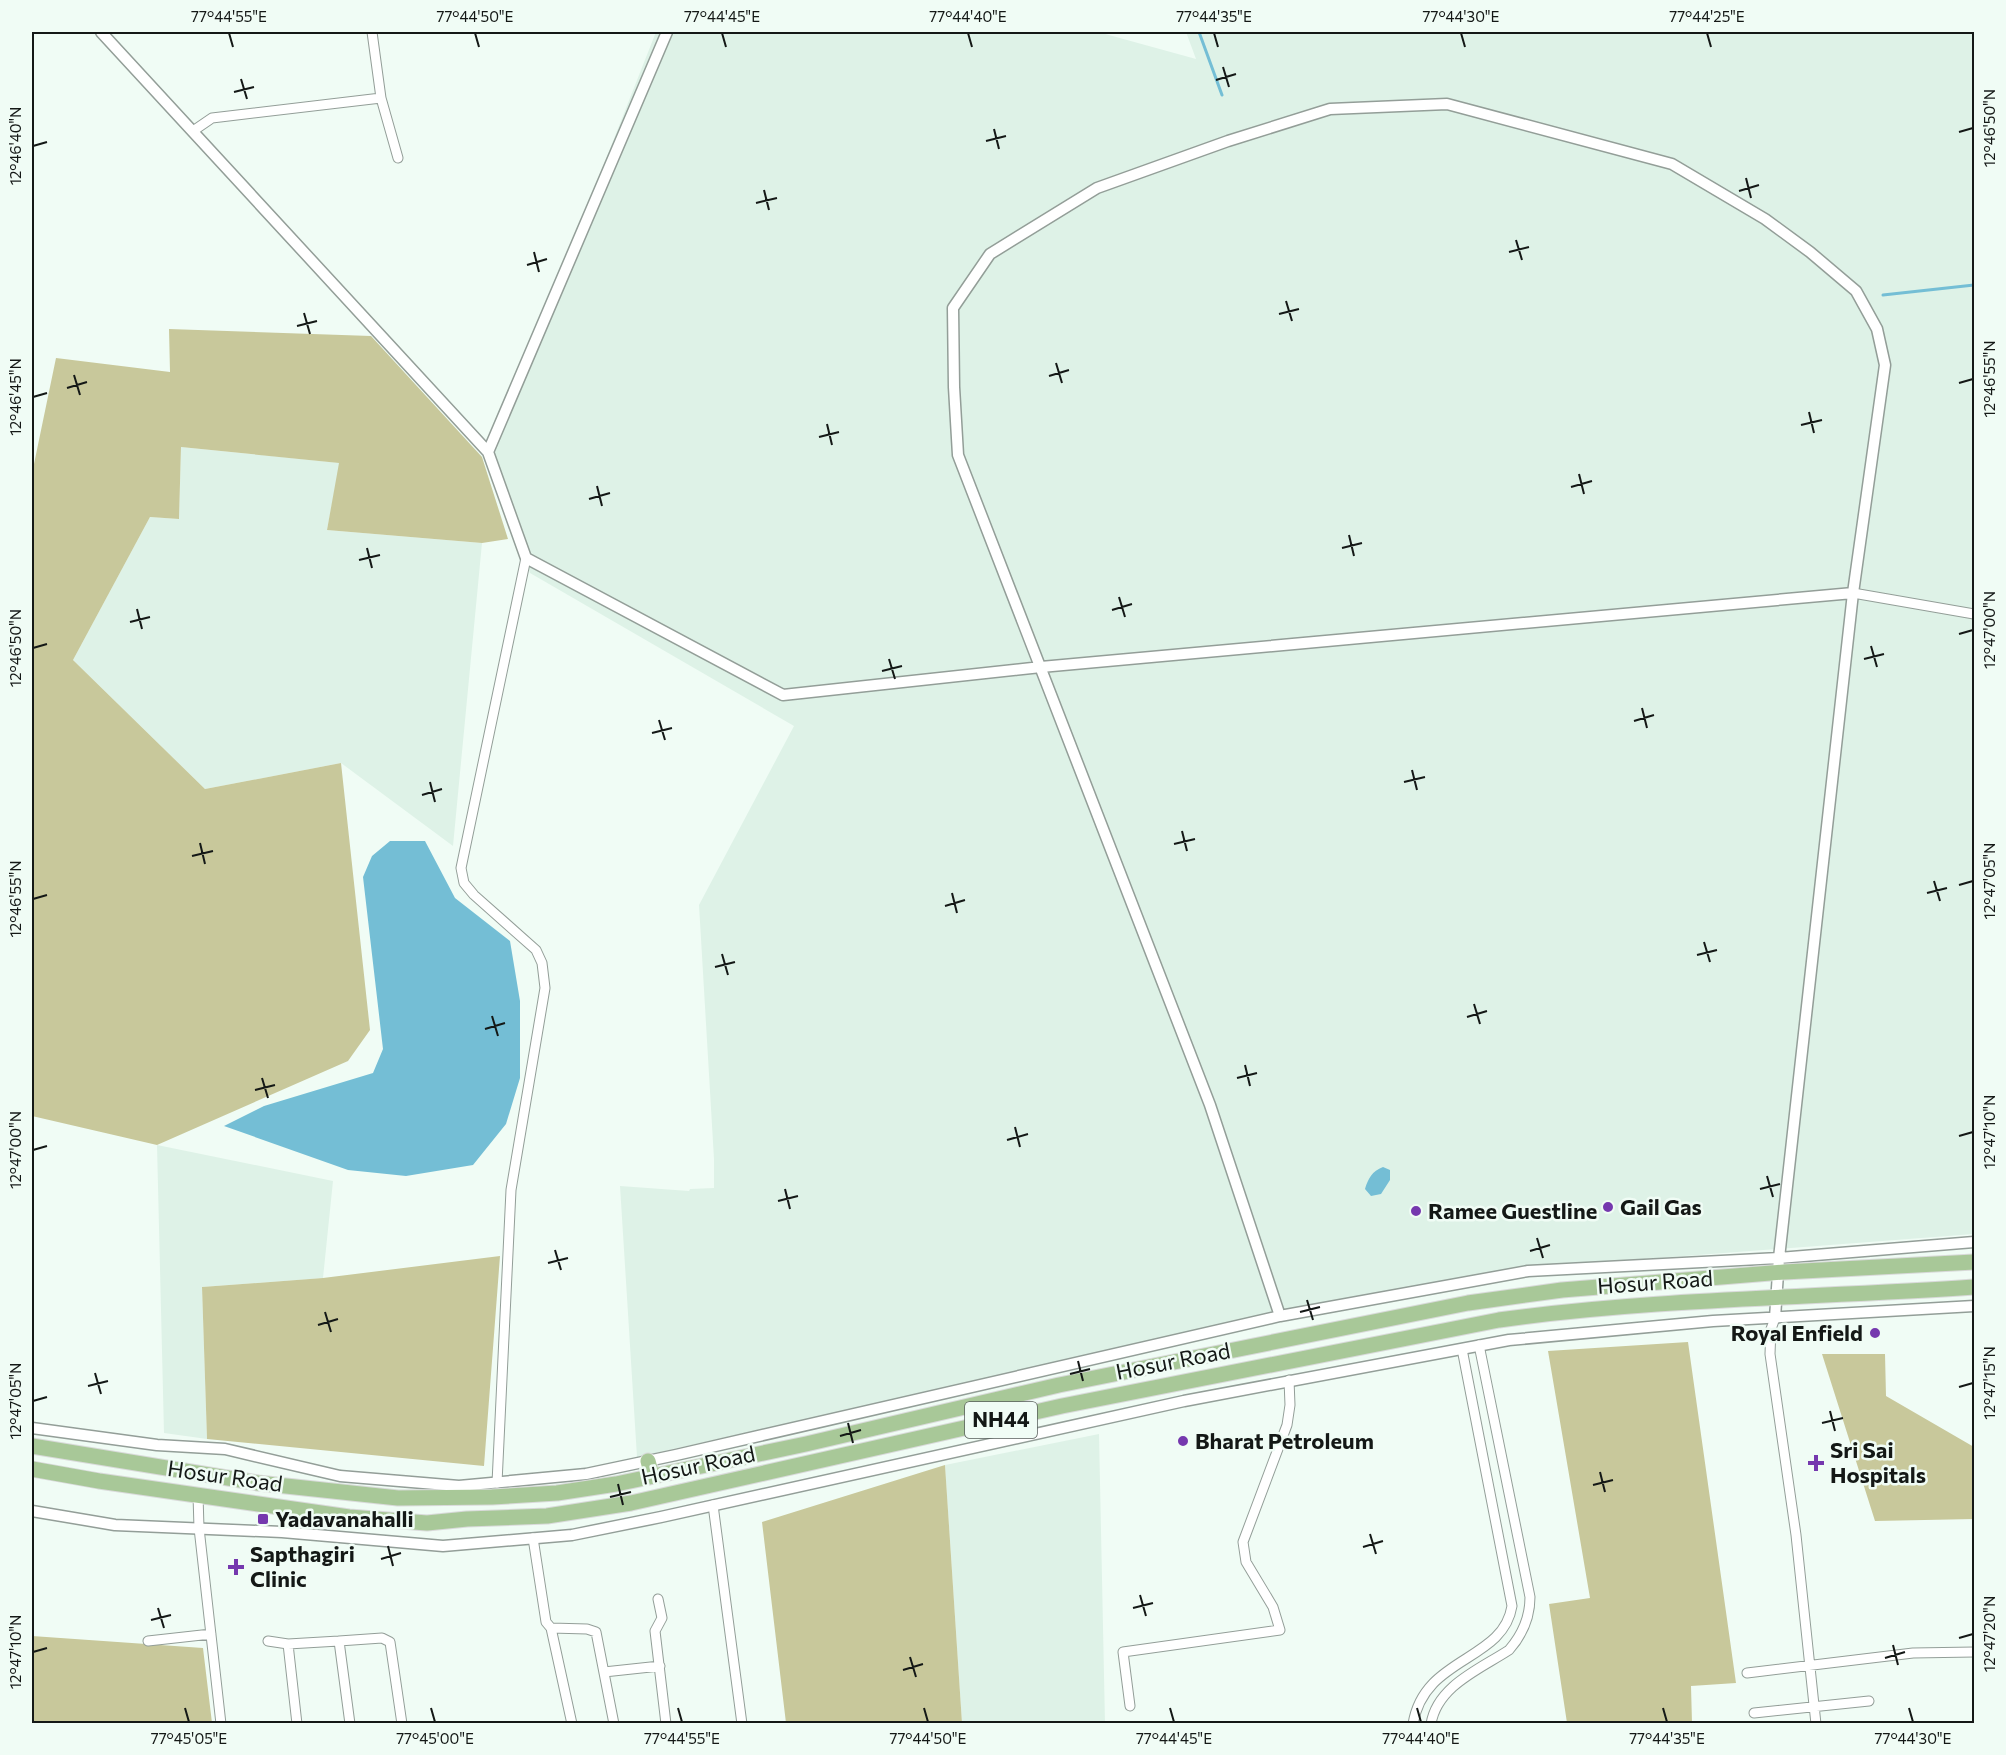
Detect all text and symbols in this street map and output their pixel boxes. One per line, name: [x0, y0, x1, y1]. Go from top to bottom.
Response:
text: 77°44'55"E: [191, 7, 267, 25]
text: 77°44'50"E: [437, 7, 514, 25]
text: 77°44'45"E: [684, 7, 760, 25]
text: 77°44'40"E: [929, 7, 1007, 25]
text: 77°44'35"E: [1176, 7, 1252, 25]
text: 77°44'30"E: [1423, 7, 1500, 25]
text: 77°44'25"E: [1669, 7, 1745, 25]
text: 12°46'50"N: [1980, 89, 1998, 167]
text: 12°46'40"N: [6, 107, 24, 185]
text: 12°46'55"N: [1980, 340, 1998, 418]
text: 12°46'45"N: [6, 358, 24, 436]
text: 12°47'00"N: [1980, 591, 1998, 669]
text: 12°46'50"N: [6, 609, 24, 687]
text: 12°47'05"N: [1980, 843, 1998, 919]
text: 12°46'55"N: [6, 860, 24, 938]
text: 12°47'10"N: [1980, 1095, 1998, 1169]
text: 12°47'00"N: [6, 1111, 24, 1189]
place label: Gail Gas: [1620, 1193, 1702, 1220]
place label: Ramee Guestline: [1428, 1197, 1597, 1224]
marker: Gail Gas: [1601, 1200, 1615, 1214]
marker: Ramee Guestline: [1409, 1204, 1423, 1218]
street label: Hosur Road: [1596, 1264, 1714, 1299]
place label: Royal Enfield: [1731, 1319, 1863, 1346]
marker: Royal Enfield: [1868, 1326, 1882, 1340]
street label: Hosur Road: [1113, 1336, 1232, 1385]
text: 12°47'15"N: [1980, 1346, 1998, 1420]
text: 12°47'05"N: [6, 1363, 24, 1439]
road number: NH44: [965, 1402, 1037, 1438]
place label: Bharat Petroleum: [1195, 1427, 1374, 1454]
marker: Bharat Petroleum: [1176, 1434, 1190, 1448]
place label: Sri Sai Hospitals: [1830, 1436, 1926, 1488]
street label: Hosur Road: [638, 1439, 757, 1490]
street label: Hosur Road: [166, 1454, 284, 1497]
marker: Sri Sai Hospitals: [1807, 1454, 1825, 1472]
place label: Yadavanahalli: [275, 1505, 414, 1532]
marker: Yadavanahalli: [256, 1512, 270, 1526]
place label: Sapthagiri Clinic: [250, 1540, 355, 1592]
marker: Sapthagiri Clinic: [227, 1558, 245, 1576]
text: 12°47'20"N: [1980, 1596, 1998, 1672]
text: 12°47'10"N: [6, 1615, 24, 1689]
text: 77°45'05"E: [151, 1729, 227, 1747]
text: 77°45'00"E: [396, 1729, 474, 1747]
text: 77°44'55"E: [644, 1729, 720, 1747]
text: 77°44'50"E: [890, 1729, 967, 1747]
text: 77°44'45"E: [1136, 1729, 1212, 1747]
text: 77°44'40"E: [1382, 1729, 1460, 1747]
text: 77°44'35"E: [1629, 1729, 1705, 1747]
text: 77°44'30"E: [1875, 1729, 1952, 1747]

